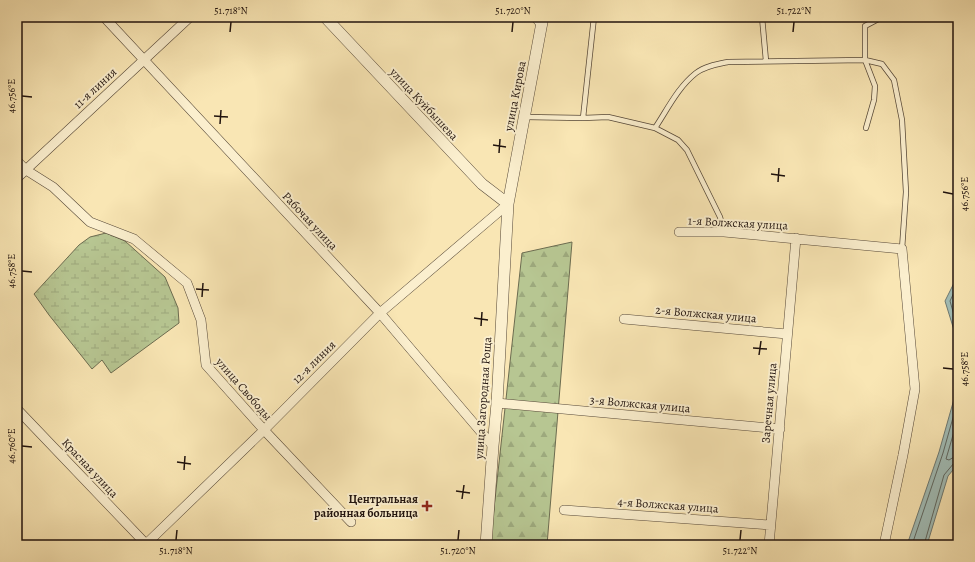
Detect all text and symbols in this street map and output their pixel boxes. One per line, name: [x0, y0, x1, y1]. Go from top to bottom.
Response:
text: 51.718°N: [214, 4, 248, 17]
text: 51.720°N: [495, 4, 531, 17]
text: 51.722°N: [777, 4, 811, 17]
street label: улица Кирова: [500, 59, 530, 134]
street label: 11-я линия: [70, 64, 120, 112]
street label: улица Куйбышева: [386, 64, 462, 144]
text: 46.756°E: [5, 79, 18, 113]
text: 46.756°E: [958, 177, 971, 211]
street label: Рабочая улица: [279, 188, 342, 254]
street label: 1-я Волжская улица: [688, 212, 789, 234]
text: 46.758°E: [5, 254, 18, 288]
street label: 2-я Волжская улица: [655, 302, 758, 326]
street label: улица Загородная Роща: [471, 336, 495, 461]
street label: 12-я линия: [289, 337, 339, 387]
text: 46.758°E: [958, 352, 971, 386]
street label: улица Свободы: [212, 353, 276, 424]
street label: Заречная улица: [758, 362, 781, 444]
street label: 3-я Волжская улица: [589, 392, 691, 416]
text: 46.760°E: [5, 428, 18, 464]
street label: Красная улица: [58, 435, 122, 502]
place label: Центральная районная больница: [314, 491, 418, 521]
street label: 4-я Волжская улица: [617, 493, 720, 517]
marker: Центральная районная больница: [421, 500, 433, 512]
text: 51.718°N: [159, 544, 193, 557]
text: 51.720°N: [440, 544, 476, 557]
text: 51.722°N: [723, 544, 757, 557]

